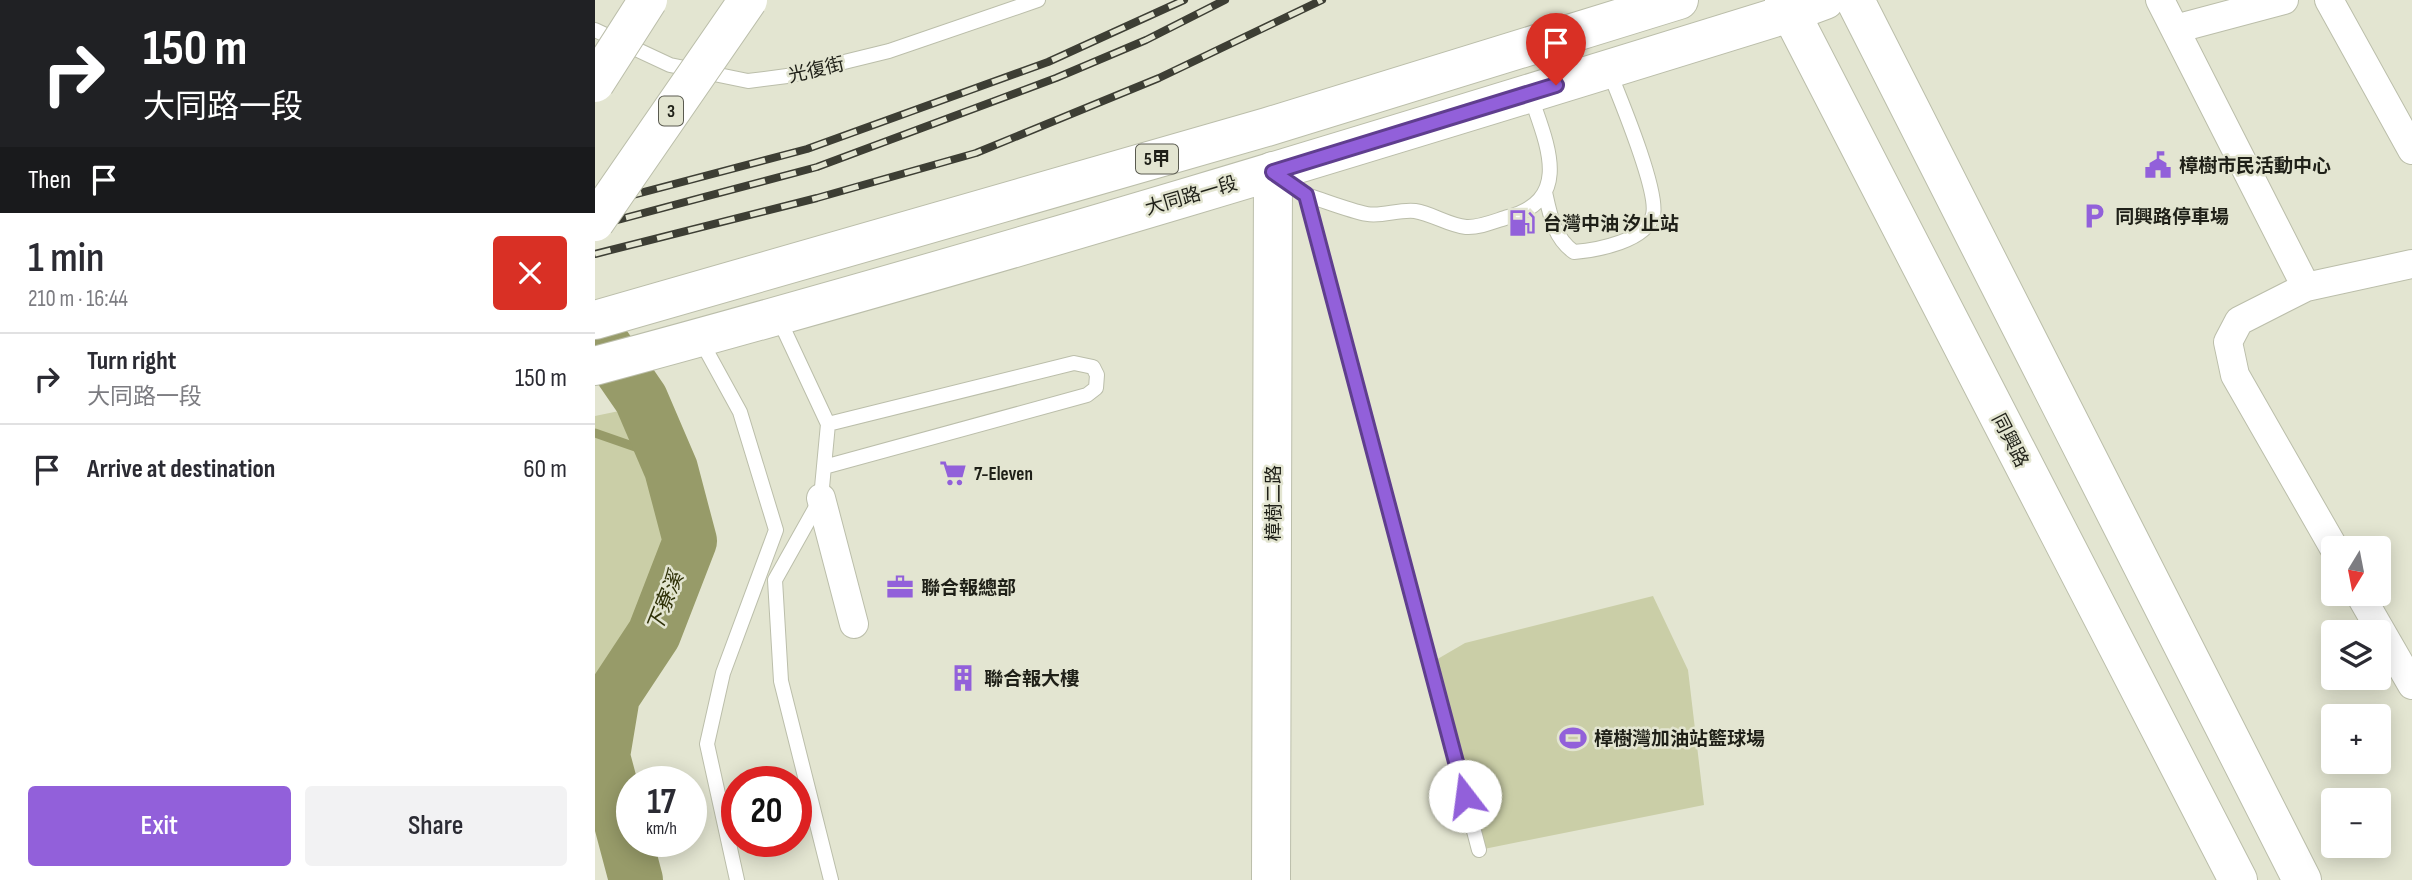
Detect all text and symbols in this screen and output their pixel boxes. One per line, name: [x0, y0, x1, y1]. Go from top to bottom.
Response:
pin: [1526, 13, 1586, 85]
text: 150 m: [143, 20, 247, 79]
icon: arrive: [1537, 24, 1575, 62]
icon: right: [28, 28, 119, 119]
street label: 光復街: [786, 53, 847, 88]
text: 大同路一段: [143, 88, 303, 127]
road number: 3: [659, 96, 683, 126]
road number: 5甲: [1136, 144, 1178, 174]
public building icon: 樟樹市民活動中心: [2143, 150, 2173, 180]
place label: 樟樹市民活動中心: [2179, 155, 2331, 178]
icon: arrive: [85, 161, 123, 199]
text: Then: [28, 165, 71, 196]
street label: 大同路一段: [1143, 172, 1240, 221]
parking icon: 同興路停車場: [2079, 201, 2109, 231]
place label: 同興路停車場: [2115, 206, 2229, 229]
fuel station icon: 台灣中油 汐止站: [1507, 208, 1537, 238]
place label: 台灣中油 汐止站: [1543, 213, 1679, 236]
text: 1 min: [28, 233, 104, 284]
button: close: [493, 236, 567, 310]
text: 210 m · 16:44: [28, 285, 128, 313]
text: Turn right: [87, 346, 176, 377]
icon: right: [28, 360, 66, 398]
text: 150 m: [515, 363, 567, 394]
text: 大同路一段: [87, 383, 202, 411]
street label: 同興路: [1986, 410, 2033, 471]
icon: arrive: [28, 451, 66, 489]
text: Arrive at destination: [87, 454, 275, 485]
text: 60 m: [523, 454, 567, 485]
supermarket icon: 7-Eleven: [938, 458, 968, 488]
place label: 7-Eleven: [974, 463, 1033, 486]
street label: 樟樹二路: [1263, 465, 1286, 541]
north arrow: [2321, 536, 2391, 606]
map controls: [2321, 536, 2391, 858]
water label: 下寮溪: [642, 566, 690, 636]
office icon: 聯合報總部: [885, 572, 915, 602]
place label: 聯合報總部: [921, 577, 1016, 600]
button: layers: [2321, 620, 2391, 690]
building icon: 聯合報大樓: [948, 663, 978, 693]
place label: 聯合報大樓: [984, 668, 1079, 691]
button: +: [2321, 704, 2391, 774]
sports icon: 樟樹灣加油站籃球場: [1558, 723, 1588, 753]
place label: 樟樹灣加油站籃球場: [1594, 728, 1765, 751]
position arrow: [1428, 759, 1502, 833]
speed limit sign: 20: [721, 766, 812, 857]
text: 17: [647, 781, 676, 824]
button: Exit: [28, 786, 291, 866]
button: Share: [305, 786, 567, 866]
button: −: [2321, 788, 2391, 858]
text: km/h: [646, 818, 677, 839]

